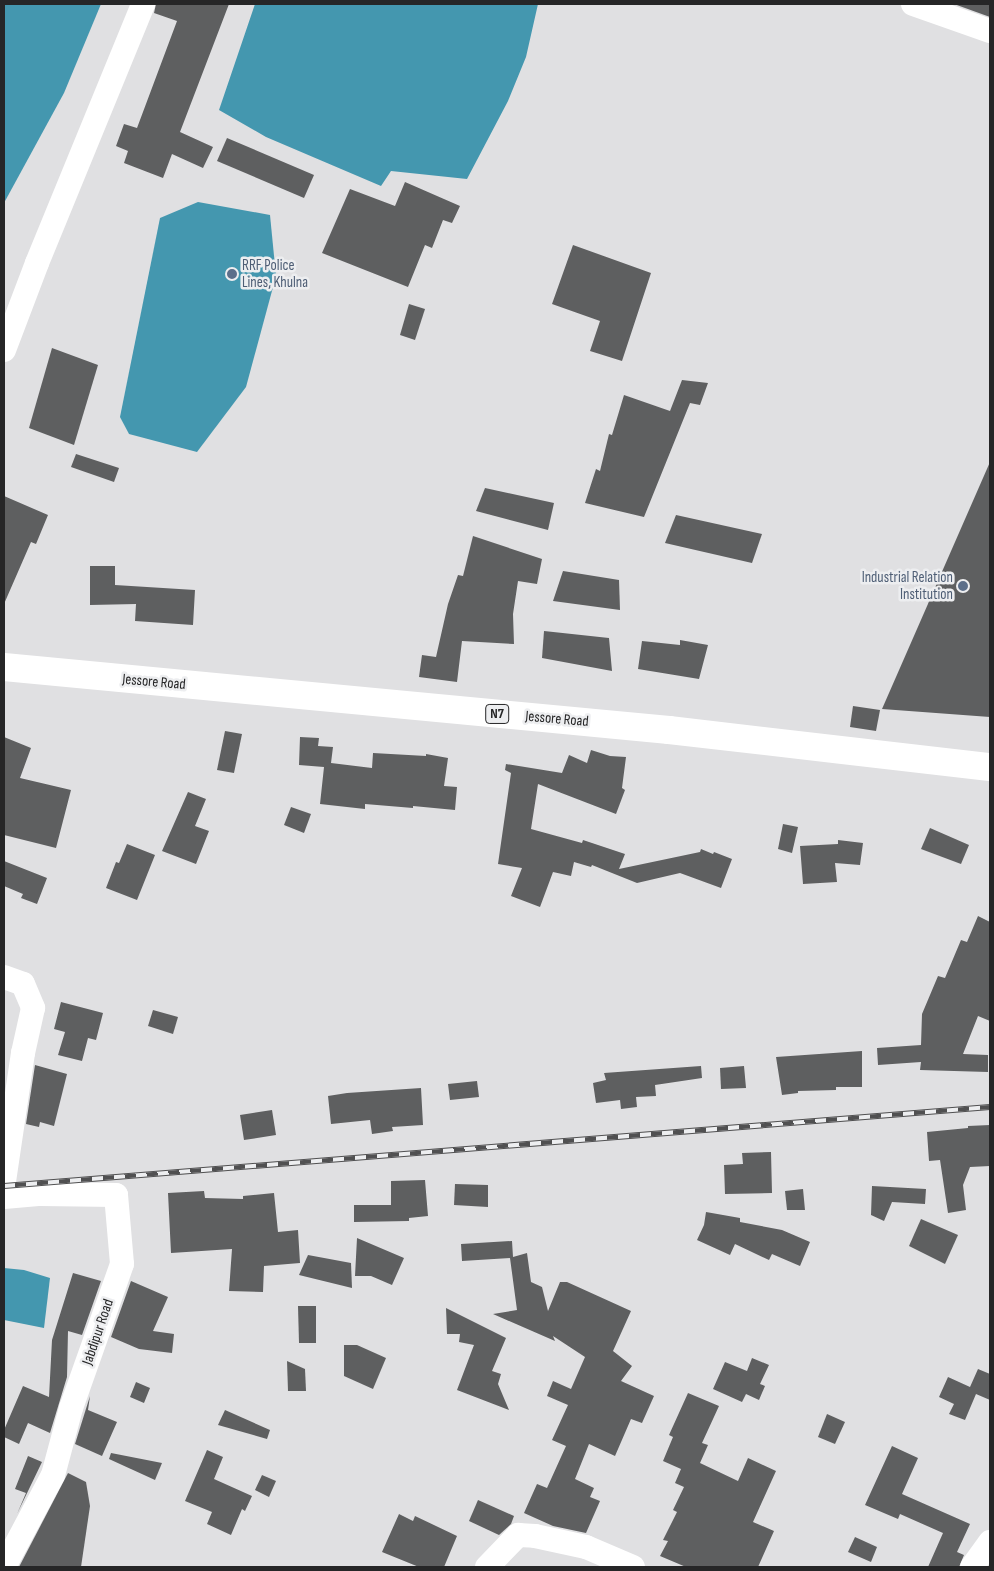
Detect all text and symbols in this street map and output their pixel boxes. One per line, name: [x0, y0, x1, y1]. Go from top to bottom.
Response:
place label: RRF Police Lines, Khulna: [242, 256, 308, 291]
marker: RRF Police Lines, Khulna: [226, 268, 238, 280]
place label: Industrial Relation Institution: [862, 568, 953, 603]
marker: Industrial Relation Institution: [957, 580, 969, 592]
street label: Jessore Road: [122, 670, 186, 694]
road number: N7: [484, 702, 510, 726]
street label: Jessore Road: [525, 707, 589, 731]
street label: Jabdipur Road: [78, 1297, 118, 1367]

